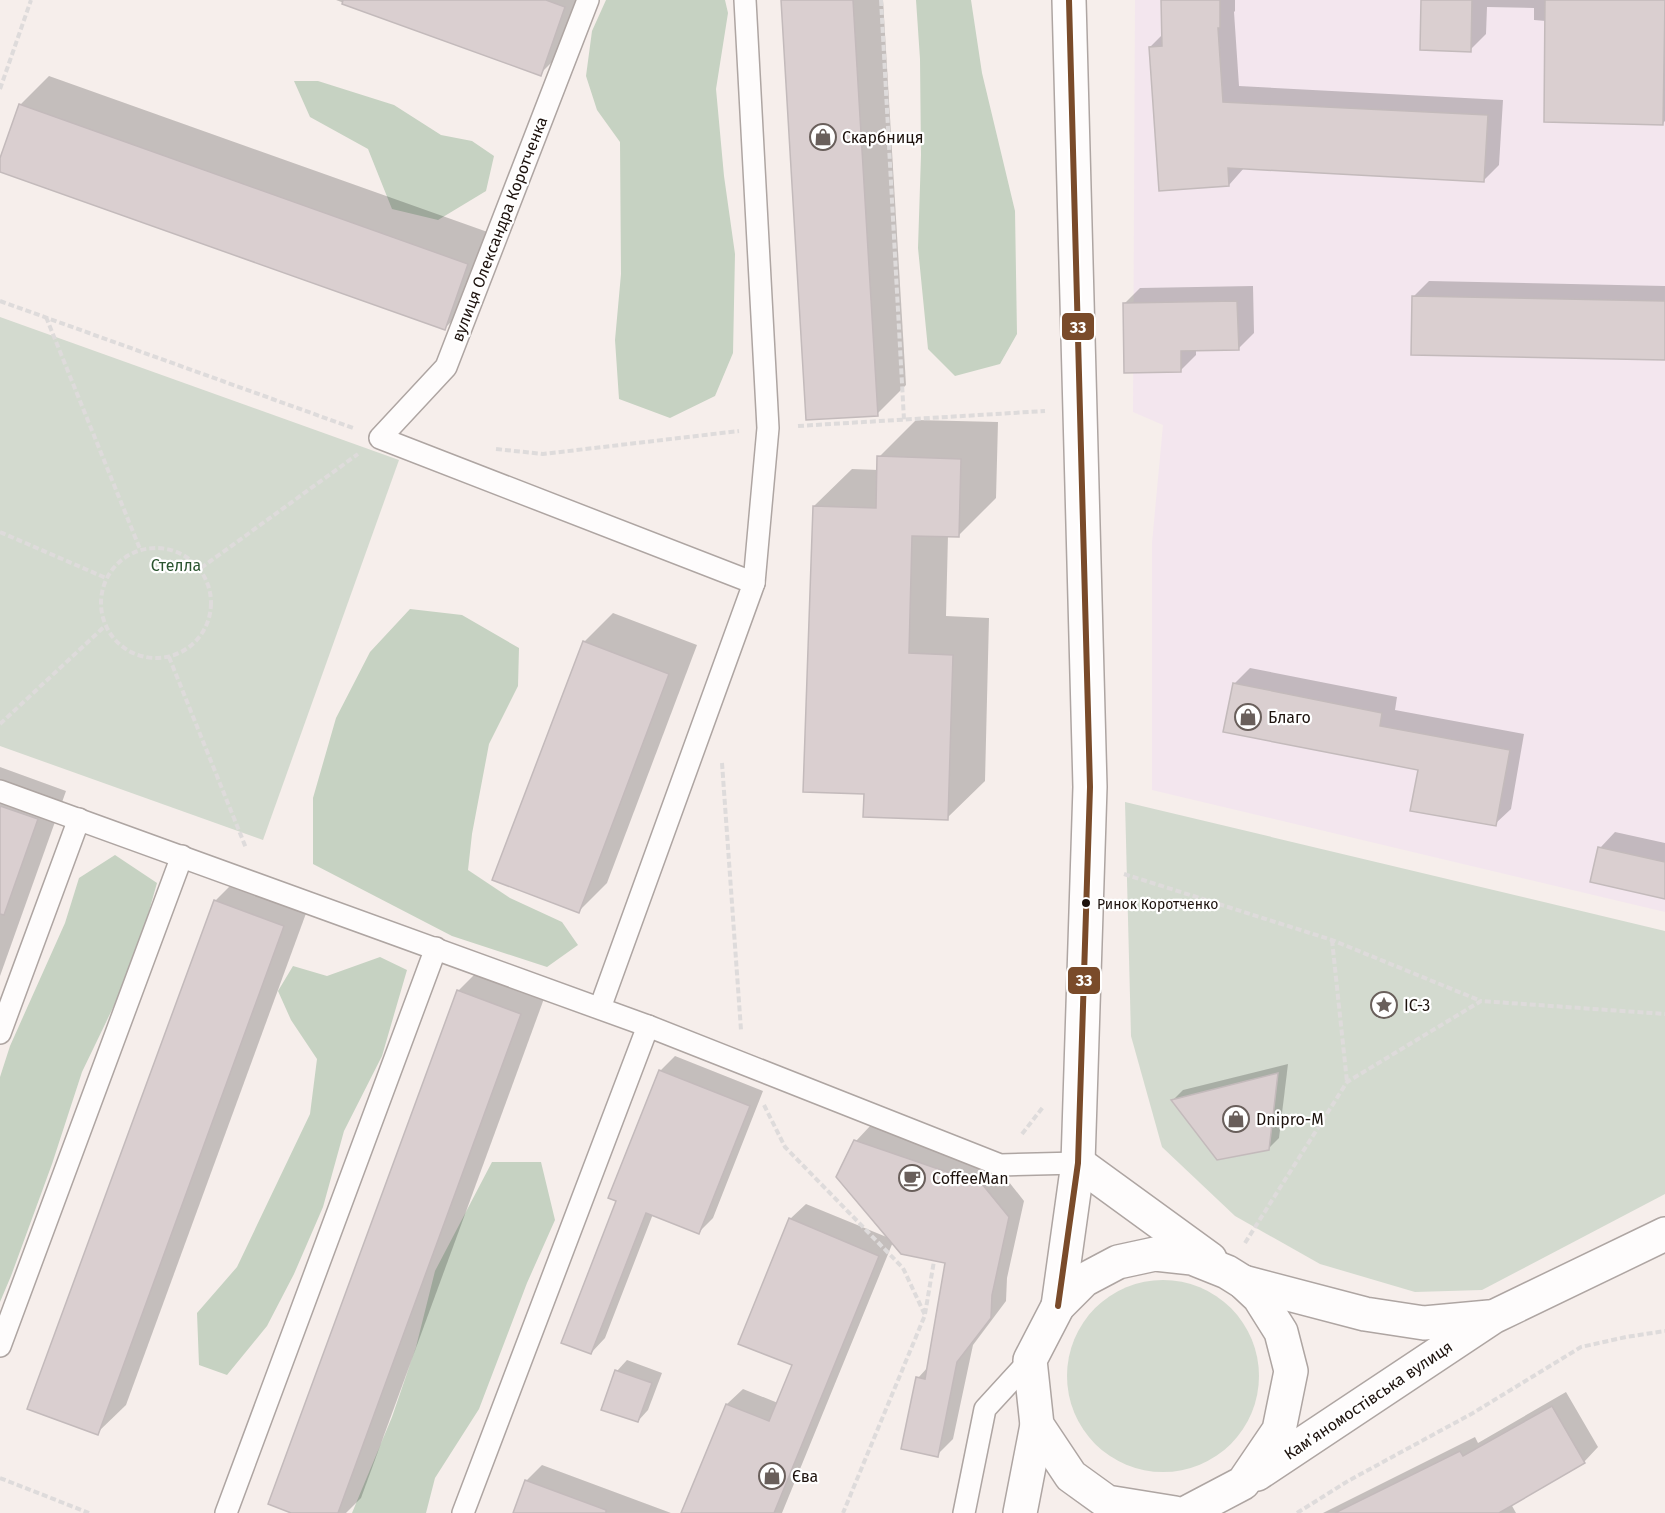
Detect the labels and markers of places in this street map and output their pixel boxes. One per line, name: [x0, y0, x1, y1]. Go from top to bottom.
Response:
shop icon: Скарбниця: [808, 122, 838, 152]
place label: Скарбниця: [842, 128, 924, 147]
shop icon: Благо: [1233, 702, 1263, 732]
place label: Благо: [1268, 708, 1311, 727]
place label: Ринок Коротченко: [1097, 896, 1218, 913]
marker: Ринок Коротченко: [1080, 897, 1092, 909]
place icon: ІС-3: [1369, 990, 1399, 1020]
place label: ІС-3: [1404, 996, 1430, 1015]
shop icon: Dnipro-M: [1221, 1104, 1251, 1134]
place label: Dnipro-M: [1256, 1110, 1324, 1129]
cafe icon: CoffeeMan: [897, 1163, 927, 1193]
place label: CoffeeMan: [932, 1169, 1009, 1188]
shop icon: Єва: [757, 1461, 787, 1491]
place label: Єва: [792, 1467, 818, 1486]

